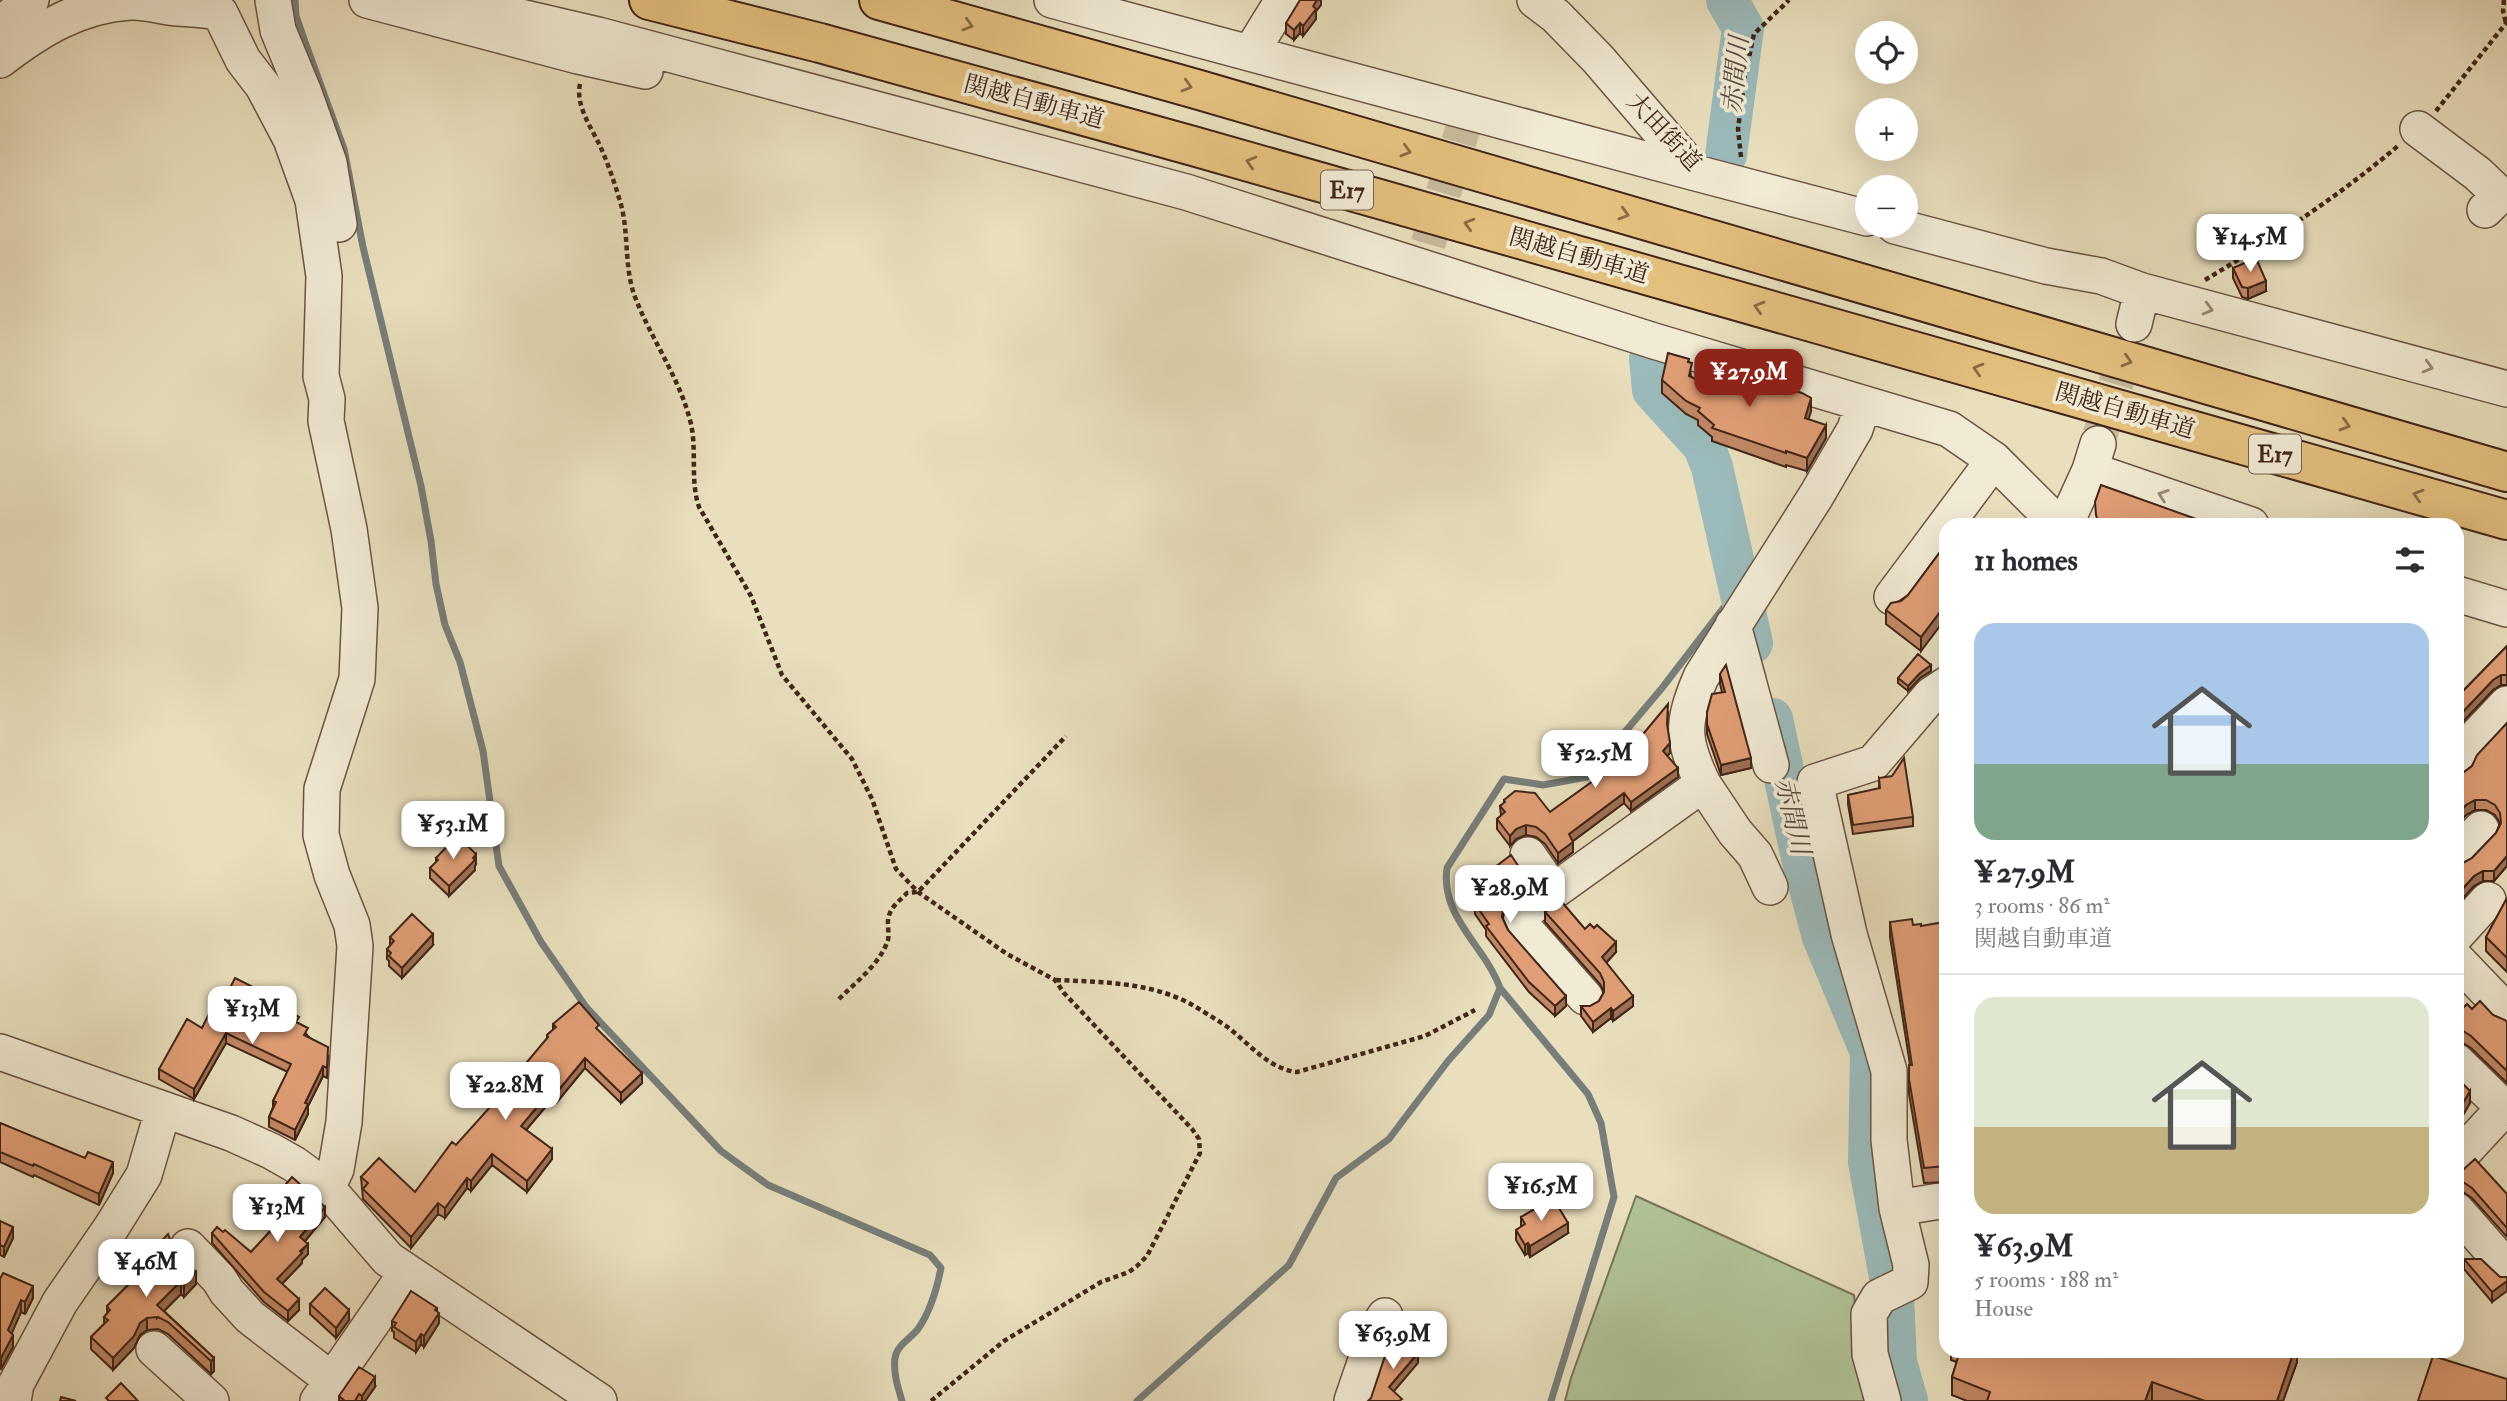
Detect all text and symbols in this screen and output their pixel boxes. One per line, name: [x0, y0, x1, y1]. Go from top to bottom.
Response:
one-way arrow: [962, 17, 974, 31]
map controls: [1855, 21, 1918, 238]
button: locate: [1855, 21, 1918, 84]
water label: 赤間川: [1716, 32, 1756, 115]
street label: 関越自動車道: [960, 68, 1108, 136]
one-way arrow: [1181, 78, 1193, 93]
street label: 大田街道: [1620, 86, 1708, 178]
button: +: [1855, 98, 1918, 161]
one-way arrow: [1399, 142, 1411, 157]
one-way arrow: [1245, 156, 1257, 170]
road number: E17: [1321, 170, 1373, 210]
button: −: [1855, 175, 1918, 238]
one-way arrow: [1618, 206, 1630, 221]
pin: ¥14.5M: [2193, 215, 2307, 274]
one-way arrow: [1464, 218, 1476, 233]
street label: 関越自動車道: [1506, 221, 1652, 291]
text: ¥14.5M: [2213, 222, 2287, 251]
one-way arrow: [1753, 300, 1765, 315]
one-way arrow: [2202, 301, 2214, 315]
pin: ¥27.9M: [1692, 350, 1806, 409]
one-way arrow: [2120, 352, 2132, 367]
text: ¥27.9M: [1710, 357, 1788, 386]
one-way arrow: [2422, 359, 2434, 374]
one-way arrow: [1972, 363, 1984, 378]
street label: 関越自動車道: [2052, 376, 2198, 446]
one-way arrow: [2339, 416, 2351, 431]
road number: E17: [2249, 435, 2301, 474]
one-way arrow: [2412, 488, 2424, 503]
one-way arrow: [2158, 489, 2170, 503]
icon: filters: [2391, 541, 2429, 579]
text: 11 homes: [1974, 542, 2078, 579]
icon: home: [2139, 668, 2265, 794]
pin: ¥52.5M: [1538, 730, 1652, 790]
text: ¥52.5M: [1557, 738, 1633, 767]
water label: 赤間川: [1768, 774, 1817, 861]
pin: ¥53.1M: [396, 802, 510, 861]
text: ¥53.1M: [417, 809, 489, 838]
text: ¥27.9M: [1974, 854, 2075, 891]
pin: ¥28.9M: [1453, 866, 1567, 925]
text: ¥28.9M: [1471, 873, 1549, 902]
text: 3 rooms · 86 m²: [1974, 891, 2110, 920]
text: 関越自動車道: [1974, 924, 2112, 953]
pin: ¥13M: [211, 986, 293, 1046]
text: ¥13M: [224, 994, 280, 1023]
icon: home: [2139, 1042, 2265, 1168]
pin: ¥22.8M: [448, 1062, 562, 1122]
text: ¥22.8M: [466, 1070, 544, 1099]
pin: ¥16.5M: [1484, 1164, 1598, 1223]
text: ¥16.5M: [1504, 1171, 1578, 1200]
pin: ¥13M: [236, 1184, 318, 1244]
text: ¥13M: [249, 1192, 305, 1221]
text: ¥63.9M: [1974, 1228, 2073, 1265]
pin: ¥46M: [105, 1240, 187, 1299]
text: ¥46M: [114, 1247, 178, 1276]
text: 5 rooms · 188 m²: [1974, 1265, 2118, 1294]
text: House: [1974, 1294, 2033, 1323]
pin: ¥63.9M: [1336, 1312, 1450, 1371]
text: ¥63.9M: [1355, 1319, 1431, 1348]

